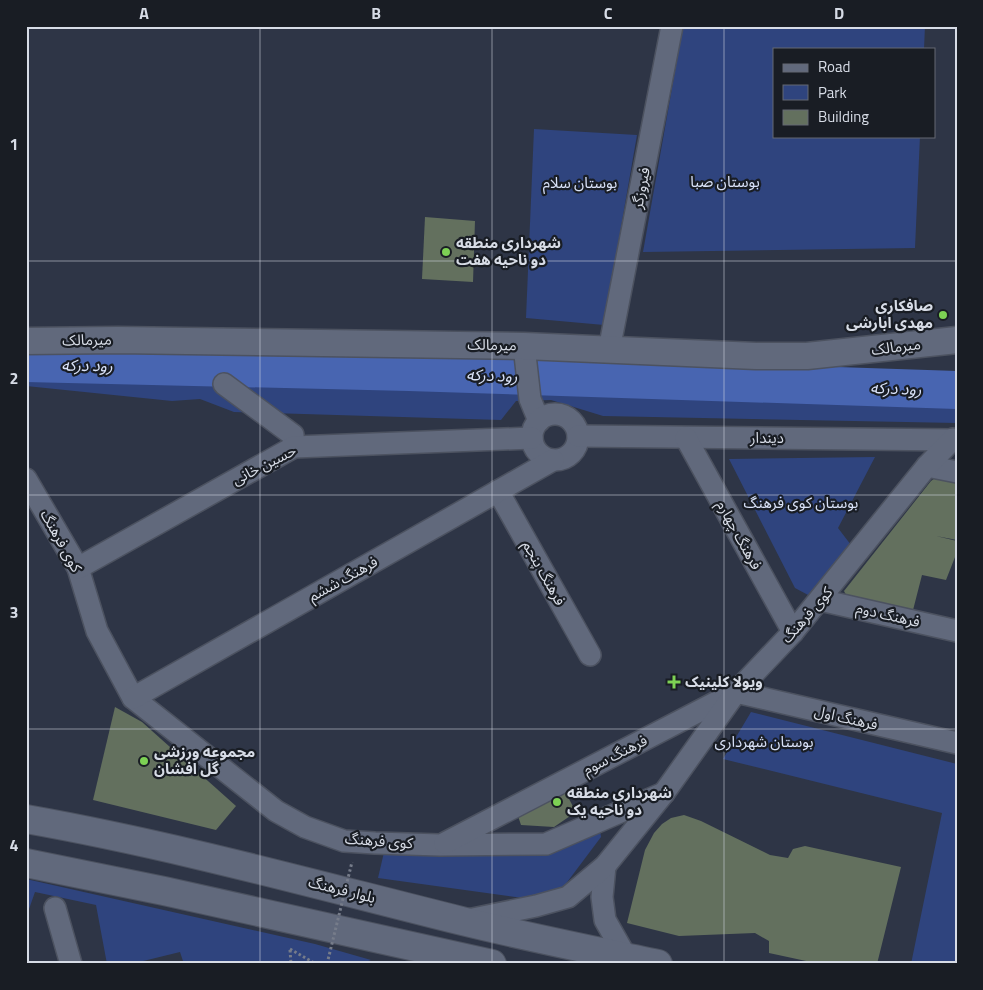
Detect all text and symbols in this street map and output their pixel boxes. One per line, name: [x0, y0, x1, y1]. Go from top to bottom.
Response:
text: A: [139, 1, 149, 25]
text: B: [371, 1, 381, 25]
text: C: [604, 1, 613, 25]
text: D: [834, 1, 844, 25]
legend: [773, 48, 936, 138]
text: Road: [818, 55, 850, 78]
text: Park: [818, 81, 847, 104]
text: Building: [818, 105, 869, 128]
text: 1: [10, 132, 18, 156]
street label: فیروزگر: [625, 165, 656, 212]
park label: بوستان صبا: [690, 170, 760, 193]
park label: بوستان سلام: [543, 171, 617, 194]
place label: شهرداری منطقه دو ناحیه هفت: [456, 231, 561, 271]
marker: شهرداری منطقه دو ناحیه هفت: [440, 246, 452, 258]
place label: صافکاری مهدی ابارشی: [846, 294, 933, 334]
marker: صافکاری مهدی ابارشی: [937, 309, 949, 321]
street label: میرمالک: [62, 328, 112, 351]
street label: میرمالک: [870, 332, 922, 361]
street label: میرمالک: [467, 333, 517, 356]
water label: رود درکه: [61, 353, 113, 377]
water label: رود درکه: [466, 362, 518, 388]
text: 2: [10, 366, 18, 390]
water label: رود درکه: [870, 375, 922, 401]
street label: دیندار: [749, 426, 784, 449]
street label: حسین خانی: [227, 438, 300, 491]
park label: بوستان کوی فرهنگ: [744, 491, 858, 514]
street label: فرهنگ چهارم: [711, 496, 768, 574]
street label: کوی فرهنگ: [35, 505, 88, 577]
street label: فرهنگ پنجم: [517, 536, 572, 610]
street label: فرهنگ ششم: [304, 550, 382, 607]
street label: کوی فرهنگ: [776, 581, 838, 648]
street label: فرهنگ دوم: [854, 596, 923, 633]
text: 3: [10, 600, 18, 624]
place label: ویولا کلینیک: [685, 670, 763, 693]
marker: ویولا کلینیک: [667, 675, 681, 689]
street label: فرهنگ اول: [812, 699, 880, 736]
street label: فرهنگ سوم: [578, 728, 651, 781]
park label: بوستان شهرداری: [715, 730, 813, 753]
place label: مجموعه ورزشی گل افشان: [154, 740, 255, 780]
marker: مجموعه ورزشی گل افشان: [138, 755, 150, 767]
place label: شهرداری منطقه دو ناحیه یک: [567, 781, 672, 821]
marker: شهرداری منطقه دو ناحیه یک: [551, 796, 563, 808]
street label: کوی فرهنگ: [344, 827, 415, 854]
text: 4: [10, 833, 19, 857]
street label: بلوار فرهنگ: [306, 870, 378, 909]

